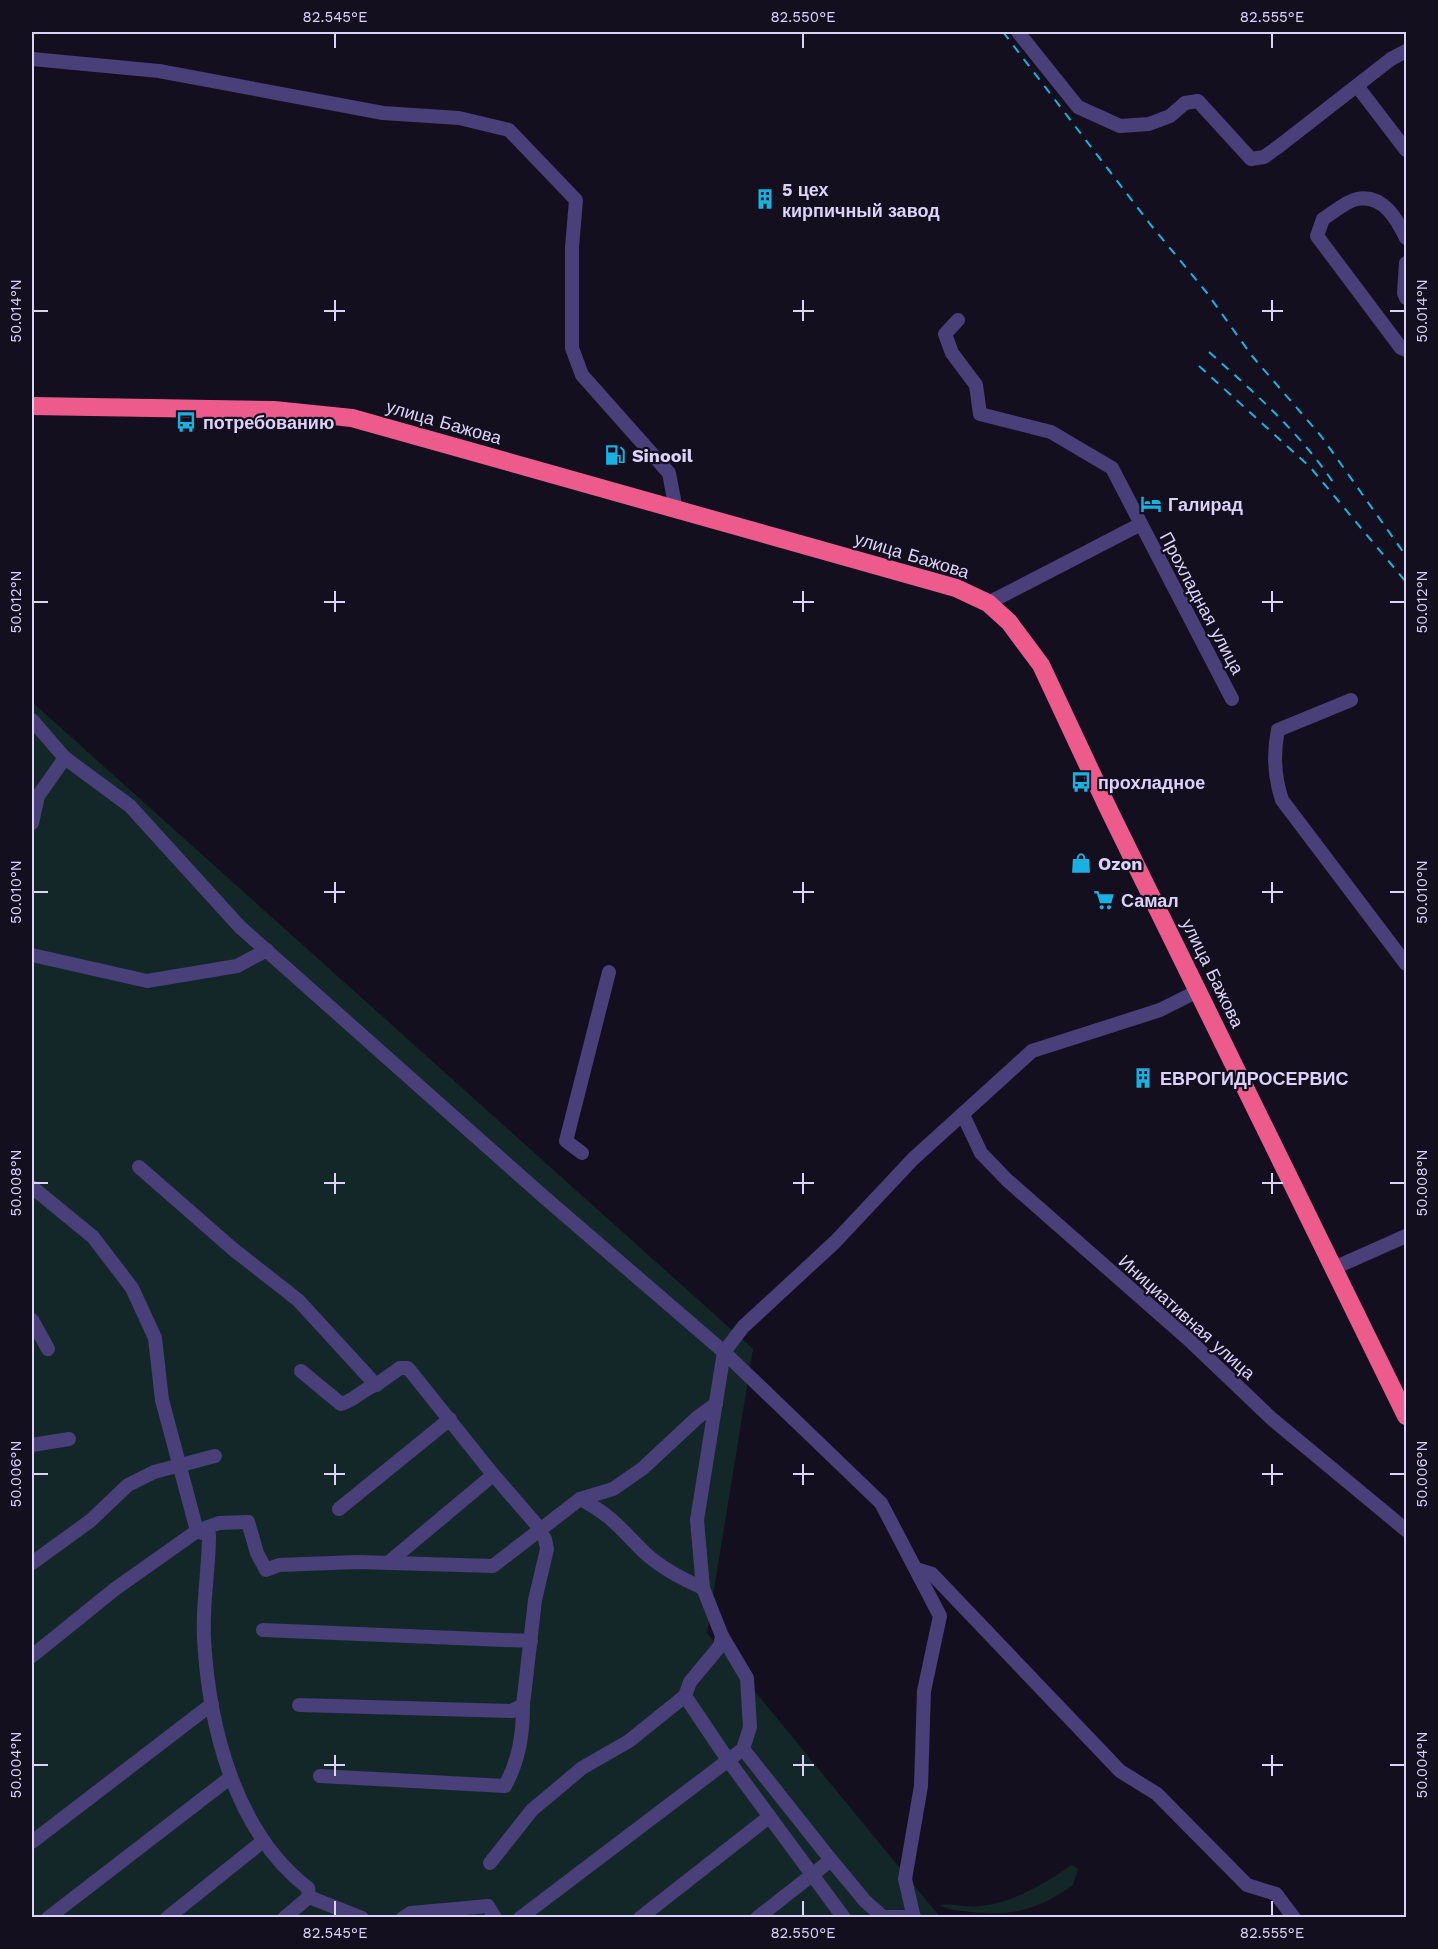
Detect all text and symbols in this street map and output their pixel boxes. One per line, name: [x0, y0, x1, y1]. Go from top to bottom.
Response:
text: 82.545°E: [302, 8, 368, 26]
text: 82.550°E: [770, 8, 836, 26]
text: 82.555°E: [1240, 8, 1304, 26]
place label: 5 цех кирпичный завод: [782, 179, 940, 221]
building icon: 5 цех кирпичный завод: [753, 187, 777, 211]
text: 50.014°N: [7, 279, 25, 343]
text: 50.014°N: [1413, 279, 1431, 343]
street label: улица Бажова: [384, 396, 505, 449]
bus stop icon: потребованию: [174, 410, 198, 434]
place label: потребованию: [203, 412, 334, 433]
fuel station icon: Sinooil: [603, 443, 627, 467]
place label: Sinooil: [632, 445, 693, 466]
hotel icon: Галирад: [1139, 492, 1163, 516]
place label: Галирад: [1168, 494, 1243, 515]
street label: улица Бажова: [852, 528, 973, 583]
street label: Прохладная улица: [1156, 528, 1249, 679]
text: 50.012°N: [7, 570, 25, 634]
text: 50.012°N: [1413, 570, 1431, 634]
bus stop icon: прохладное: [1069, 770, 1093, 794]
place label: прохладное: [1098, 772, 1205, 793]
shop icon: Ozon: [1069, 851, 1093, 875]
place label: Ozon: [1098, 853, 1142, 874]
text: 50.010°N: [7, 860, 25, 924]
text: 50.010°N: [1413, 860, 1431, 924]
supermarket icon: Самал: [1092, 888, 1116, 912]
place label: Самал: [1121, 890, 1179, 911]
street label: улица Бажова: [1178, 915, 1249, 1032]
building icon: ЕВРОГИДРОСЕРВИС: [1131, 1066, 1155, 1090]
place label: ЕВРОГИДРОСЕРВИС: [1160, 1068, 1348, 1089]
text: 50.008°N: [7, 1149, 25, 1217]
text: 50.008°N: [1413, 1149, 1431, 1217]
street label: Инициативная улица: [1115, 1250, 1260, 1384]
text: 50.006°N: [7, 1440, 25, 1508]
text: 50.006°N: [1413, 1440, 1431, 1508]
text: 50.004°N: [7, 1731, 25, 1799]
text: 50.004°N: [1413, 1731, 1431, 1799]
text: 82.545°E: [302, 1924, 368, 1942]
text: 82.550°E: [770, 1924, 836, 1942]
text: 82.555°E: [1240, 1924, 1304, 1942]

